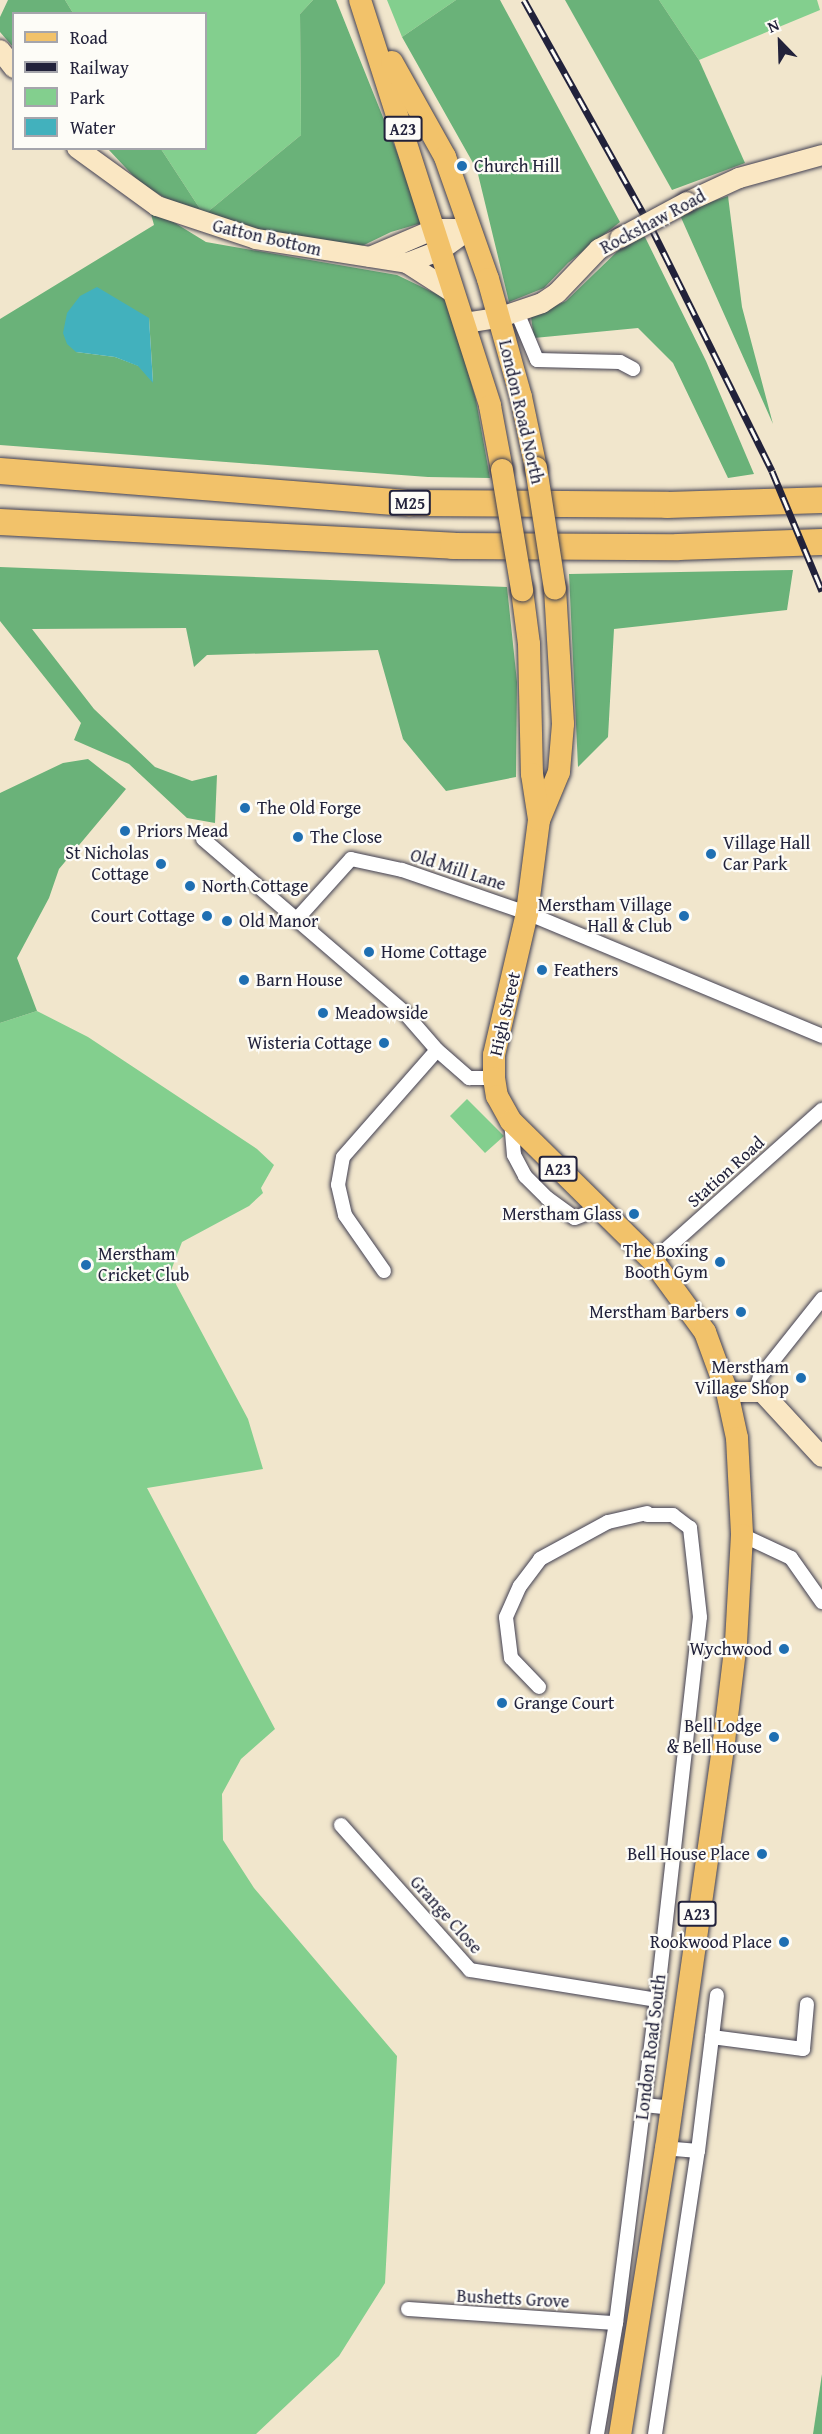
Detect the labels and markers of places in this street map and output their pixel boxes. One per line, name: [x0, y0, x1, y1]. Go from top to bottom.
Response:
place label: Church Hill: [474, 155, 560, 177]
marker: Church Hill: [455, 159, 469, 173]
place label: The Old Forge: [257, 797, 361, 819]
marker: The Old Forge: [238, 801, 252, 815]
place label: Priors Mead: [137, 820, 228, 842]
marker: Priors Mead: [118, 824, 132, 838]
place label: The Close: [310, 826, 382, 848]
marker: The Close: [291, 830, 305, 844]
place label: Village Hall Car Park: [723, 833, 810, 876]
place label: St Nicholas Cottage: [65, 843, 149, 886]
marker: Village Hall Car Park: [704, 847, 718, 861]
marker: St Nicholas Cottage: [154, 857, 168, 871]
place label: North Cottage: [202, 875, 308, 897]
marker: North Cottage: [183, 879, 197, 893]
place label: Merstham Village Hall & Club: [538, 895, 672, 938]
place label: Court Cottage: [91, 905, 195, 927]
marker: Court Cottage: [200, 909, 214, 923]
marker: Merstham Village Hall & Club: [677, 909, 691, 923]
place label: Old Manor: [239, 910, 319, 932]
marker: Old Manor: [220, 914, 234, 928]
place label: Home Cottage: [381, 941, 487, 963]
marker: Home Cottage: [362, 945, 376, 959]
place label: Feathers: [554, 959, 619, 981]
marker: Feathers: [535, 963, 549, 977]
place label: Barn House: [256, 969, 343, 991]
marker: Barn House: [237, 973, 251, 987]
place label: Meadowside: [335, 1002, 428, 1024]
marker: Meadowside: [316, 1006, 330, 1020]
place label: Wisteria Cottage: [247, 1032, 372, 1054]
marker: Wisteria Cottage: [377, 1036, 391, 1050]
place label: Merstham Glass: [502, 1203, 622, 1225]
marker: Merstham Glass: [627, 1207, 641, 1221]
place label: The Boxing Booth Gym: [623, 1241, 708, 1284]
place label: Merstham Cricket Club: [98, 1244, 189, 1286]
marker: The Boxing Booth Gym: [713, 1255, 727, 1269]
marker: Merstham Cricket Club: [79, 1258, 93, 1272]
place label: Merstham Barbers: [589, 1301, 729, 1323]
marker: Merstham Barbers: [734, 1305, 748, 1319]
place label: Merstham Village Shop: [694, 1357, 789, 1400]
marker: Merstham Village Shop: [794, 1371, 808, 1385]
place label: Wychwood: [689, 1638, 772, 1660]
marker: Wychwood: [777, 1642, 791, 1656]
place label: Grange Court: [514, 1692, 614, 1714]
marker: Grange Court: [495, 1696, 509, 1710]
place label: Bell Lodge & Bell House: [667, 1716, 762, 1758]
marker: Bell Lodge & Bell House: [767, 1730, 781, 1744]
place label: Bell House Place: [627, 1843, 750, 1865]
marker: Bell House Place: [755, 1847, 769, 1861]
place label: Rookwood Place: [650, 1931, 772, 1953]
marker: Rookwood Place: [777, 1935, 791, 1949]

